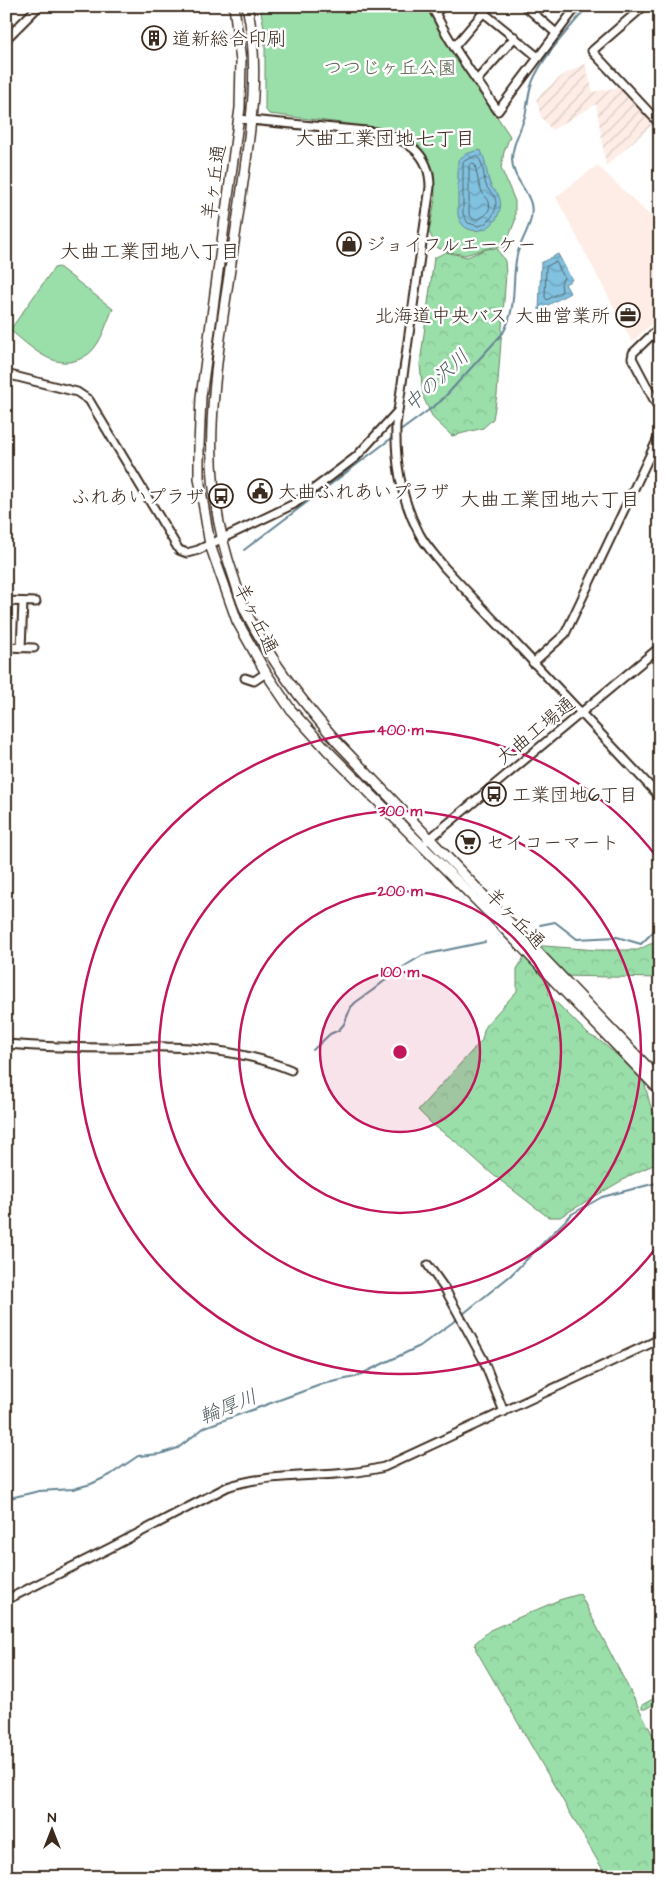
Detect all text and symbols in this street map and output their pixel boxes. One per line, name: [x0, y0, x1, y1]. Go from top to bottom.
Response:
building icon: 道新総合印刷: [141, 25, 167, 51]
place label: 道新総合印刷: [172, 26, 286, 53]
park label: つつじヶ丘公園: [323, 55, 457, 82]
district label: 大曲工業団地七丁目: [295, 125, 475, 153]
street label: 羊ヶ丘通: [196, 143, 233, 222]
shop icon: ジョイフルエーケー: [336, 231, 362, 257]
place label: ジョイフルエーケー: [366, 232, 536, 259]
district label: 大曲工業団地八丁目: [60, 238, 240, 266]
office icon: 北海道中央バス 大曲営業所: [615, 302, 641, 328]
place label: 北海道中央バス 大曲営業所: [374, 303, 610, 330]
water label: 中の沢川: [398, 343, 475, 418]
public building icon: 大曲ふれあいプラザ: [247, 478, 273, 504]
place label: 大曲ふれあいプラザ: [278, 479, 449, 506]
bus stop icon: ふれあいプラザ: [208, 483, 234, 509]
place label: ふれあいプラザ: [71, 484, 204, 511]
district label: 大曲工業団地六丁目: [460, 486, 640, 514]
street label: 羊ヶ丘通: [227, 579, 284, 659]
street label: 大曲工場通: [491, 691, 581, 772]
text: 400 m: [377, 720, 424, 741]
bus stop icon: 工業団地6丁目: [481, 781, 507, 807]
place label: 工業団地6丁目: [512, 782, 638, 809]
text: 300 m: [377, 801, 422, 822]
supermarket icon: セイコーマート: [455, 829, 481, 855]
place label: セイコーマート: [486, 830, 619, 857]
text: 200 m: [376, 881, 423, 902]
street label: 羊ヶ丘通: [479, 882, 551, 956]
text: 100 m: [381, 962, 420, 983]
centre of rings: [391, 1043, 409, 1061]
water label: 輪厚川: [195, 1383, 261, 1431]
north arrow: [28, 1806, 78, 1856]
text: N: [48, 1808, 57, 1828]

